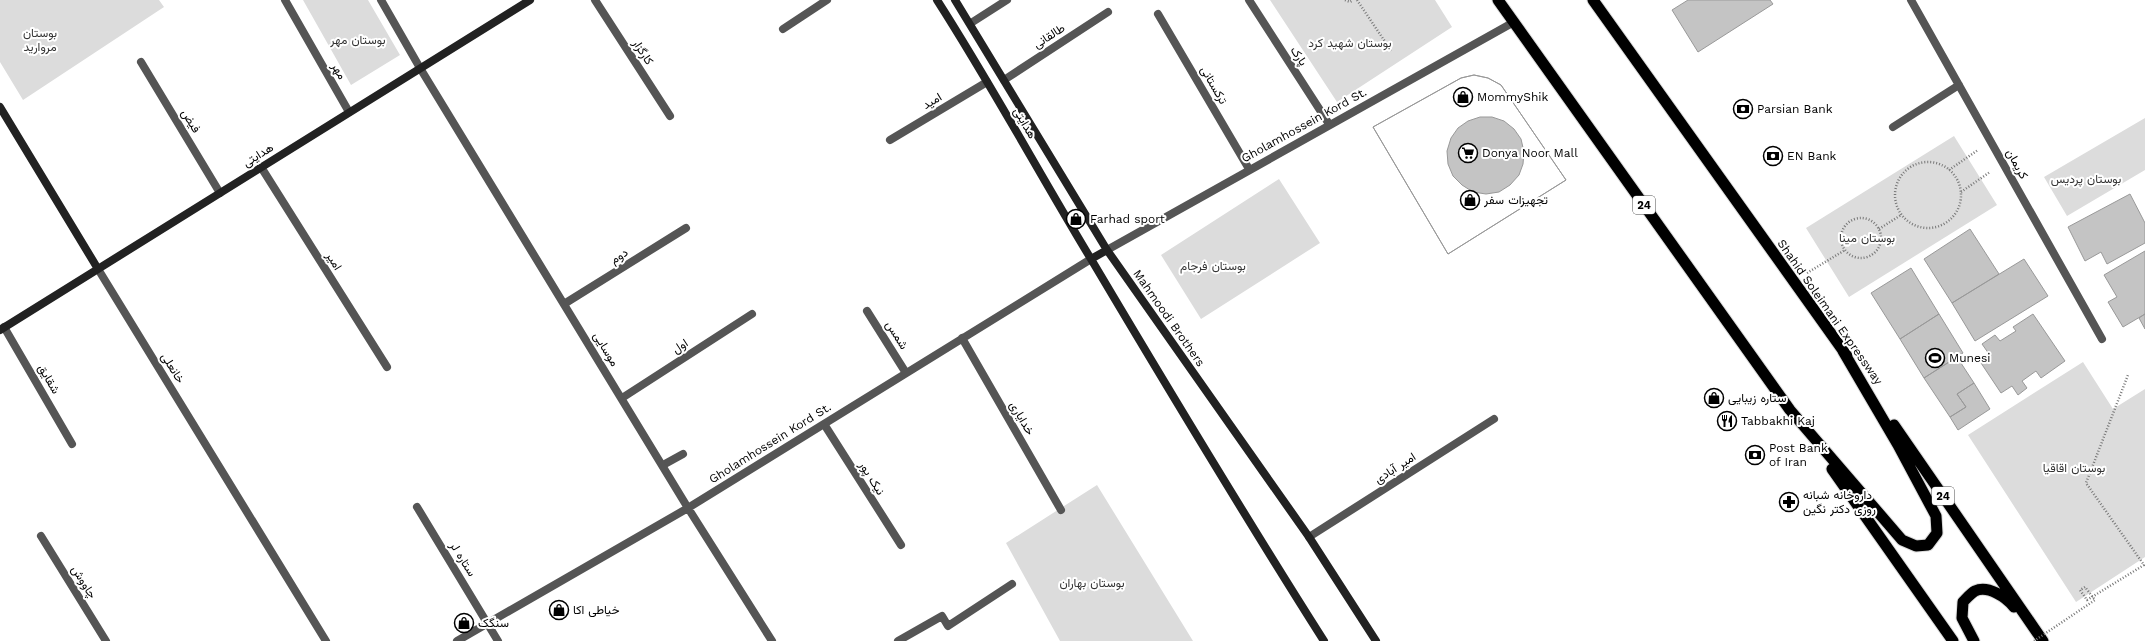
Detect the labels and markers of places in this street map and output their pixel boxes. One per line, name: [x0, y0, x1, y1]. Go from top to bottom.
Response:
shop icon: MommyShik: [1452, 86, 1474, 108]
place label: MommyShik: [1477, 90, 1549, 104]
bank icon: Parsian Bank: [1732, 98, 1754, 120]
place label: Parsian Bank: [1757, 102, 1833, 116]
supermarket icon: Donya Noor Mall: [1457, 142, 1479, 164]
bank icon: EN Bank: [1762, 145, 1784, 167]
place label: Donya Noor Mall: [1482, 146, 1578, 160]
place label: EN Bank: [1787, 149, 1837, 163]
shop icon: تجهیزات سفر: [1459, 189, 1481, 211]
place label: تجهیزات سفر: [1483, 193, 1548, 208]
shop icon: Farhad sport: [1065, 208, 1087, 230]
place label: Farhad sport: [1090, 212, 1165, 226]
sports icon: Munesi: [1924, 347, 1946, 369]
place label: Munesi: [1949, 351, 1990, 365]
shop icon: ستاره زیبایی: [1703, 387, 1725, 409]
place label: ستاره زیبایی: [1728, 391, 1786, 406]
restaurant icon: Tabbakhi Kaj: [1716, 410, 1738, 432]
place label: Tabbakhi Kaj: [1741, 414, 1815, 428]
place label: Post Bank of Iran: [1769, 441, 1828, 469]
bank icon: Post Bank of Iran: [1744, 444, 1766, 466]
place label: داروخانه شبانه روزی دکتر نگین: [1803, 488, 1876, 517]
pharmacy icon: داروخانه شبانه روزی دکتر نگین: [1778, 491, 1800, 513]
shop icon: خیاطی اکا: [548, 599, 570, 621]
place label: خیاطی اکا: [573, 603, 619, 618]
shop icon: سنگک: [453, 612, 475, 634]
place label: سنگک: [478, 616, 509, 630]

